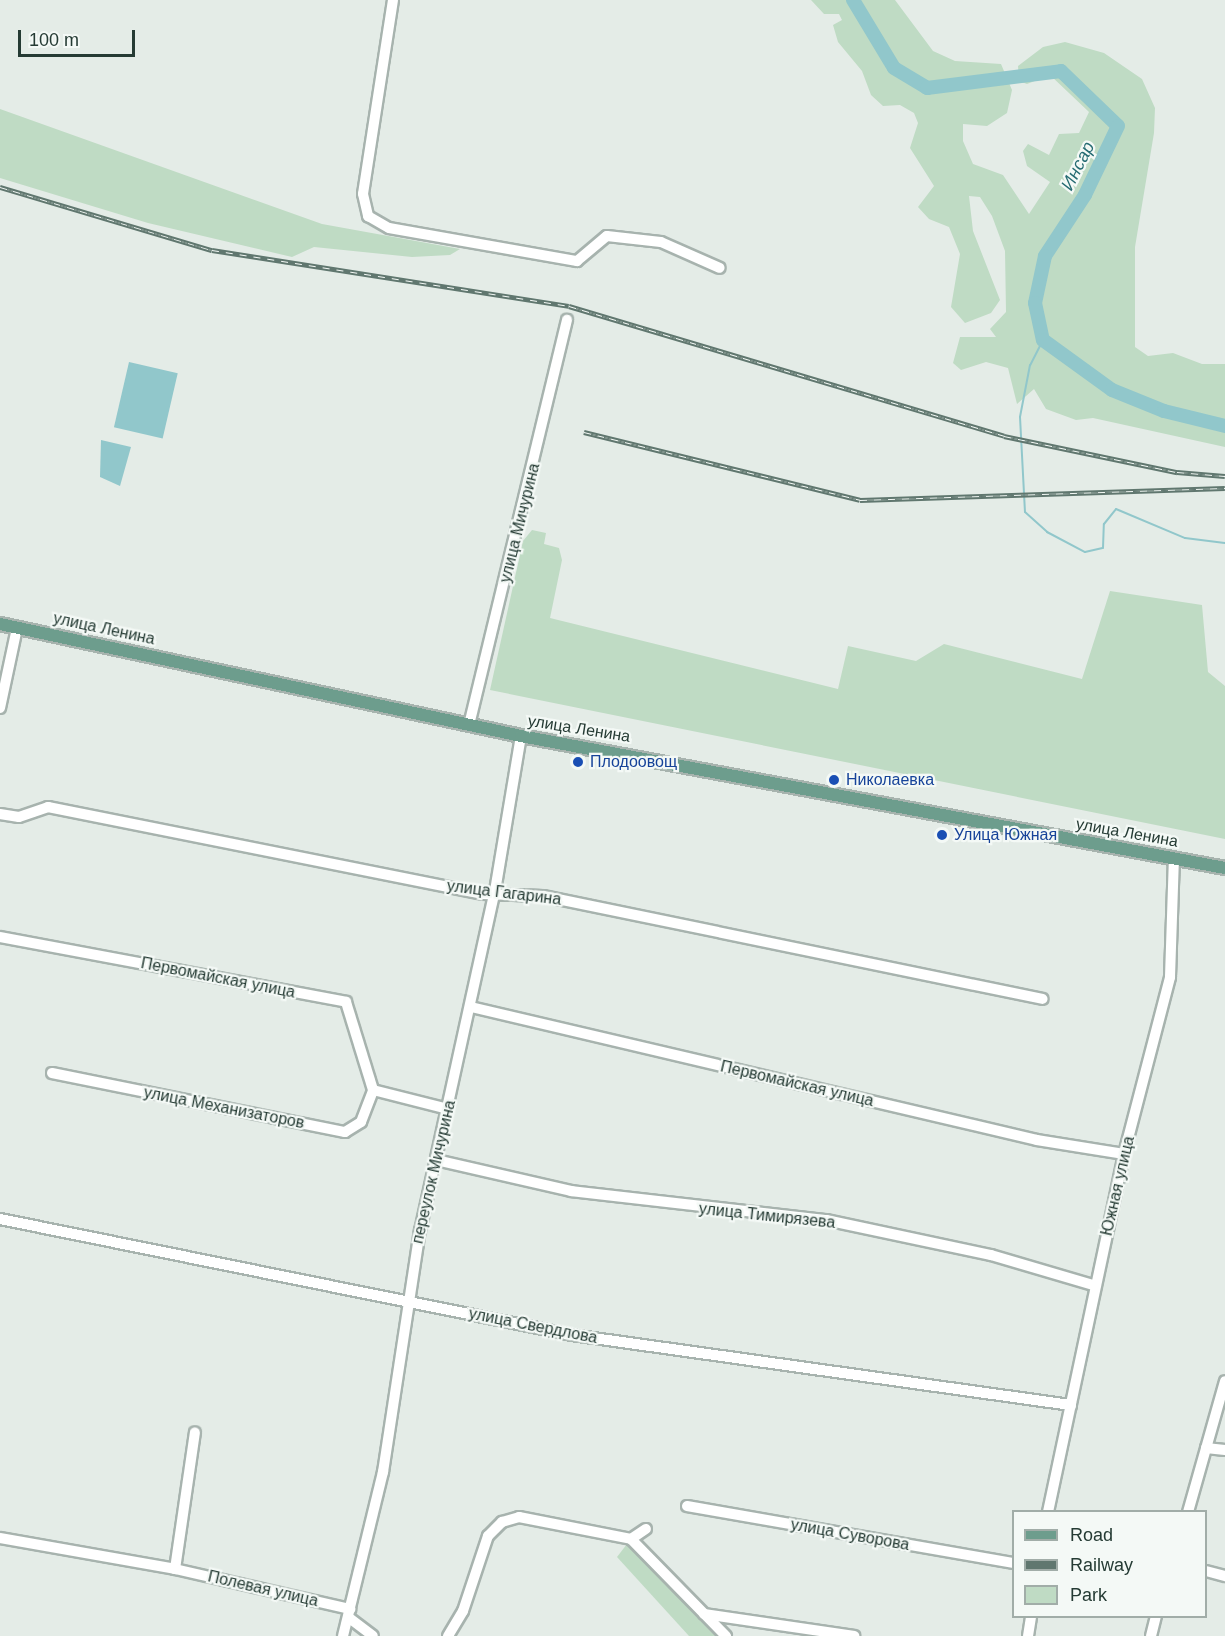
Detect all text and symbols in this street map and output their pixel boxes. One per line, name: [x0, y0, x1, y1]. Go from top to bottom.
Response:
scale bar: [21, 18, 138, 56]
text: 100 m: [29, 30, 79, 50]
water label: Инсар: [1057, 138, 1099, 194]
street label: улица Мичурина: [496, 461, 544, 585]
street label: улица Ленина: [51, 609, 157, 649]
street label: улица Ленина: [526, 711, 632, 747]
place label: Плодоовощ: [590, 752, 677, 772]
marker: Плодоовощ: [571, 755, 585, 769]
place label: Николаевка: [846, 770, 934, 790]
marker: Николаевка: [827, 773, 841, 787]
street label: улица Ленина: [1074, 815, 1180, 851]
place label: Улица Южная: [954, 825, 1057, 845]
marker: Улица Южная: [935, 828, 949, 842]
street label: улица Гагарина: [446, 876, 562, 910]
street label: Первомайская улица: [139, 954, 297, 1002]
street label: Первомайская улица: [719, 1057, 875, 1111]
street label: улица Механизаторов: [142, 1083, 306, 1133]
street label: переулок Мичурина: [408, 1098, 460, 1246]
street label: Южная улица: [1097, 1134, 1139, 1238]
street label: улица Тимирязева: [698, 1199, 836, 1233]
street label: улица Свердлова: [467, 1304, 599, 1348]
legend: [1012, 1510, 1207, 1618]
street label: улица Суворова: [789, 1515, 911, 1555]
text: Road: [1070, 1525, 1113, 1545]
text: Railway: [1070, 1555, 1133, 1575]
street label: Полевая улица: [206, 1567, 320, 1611]
text: Park: [1070, 1585, 1107, 1605]

